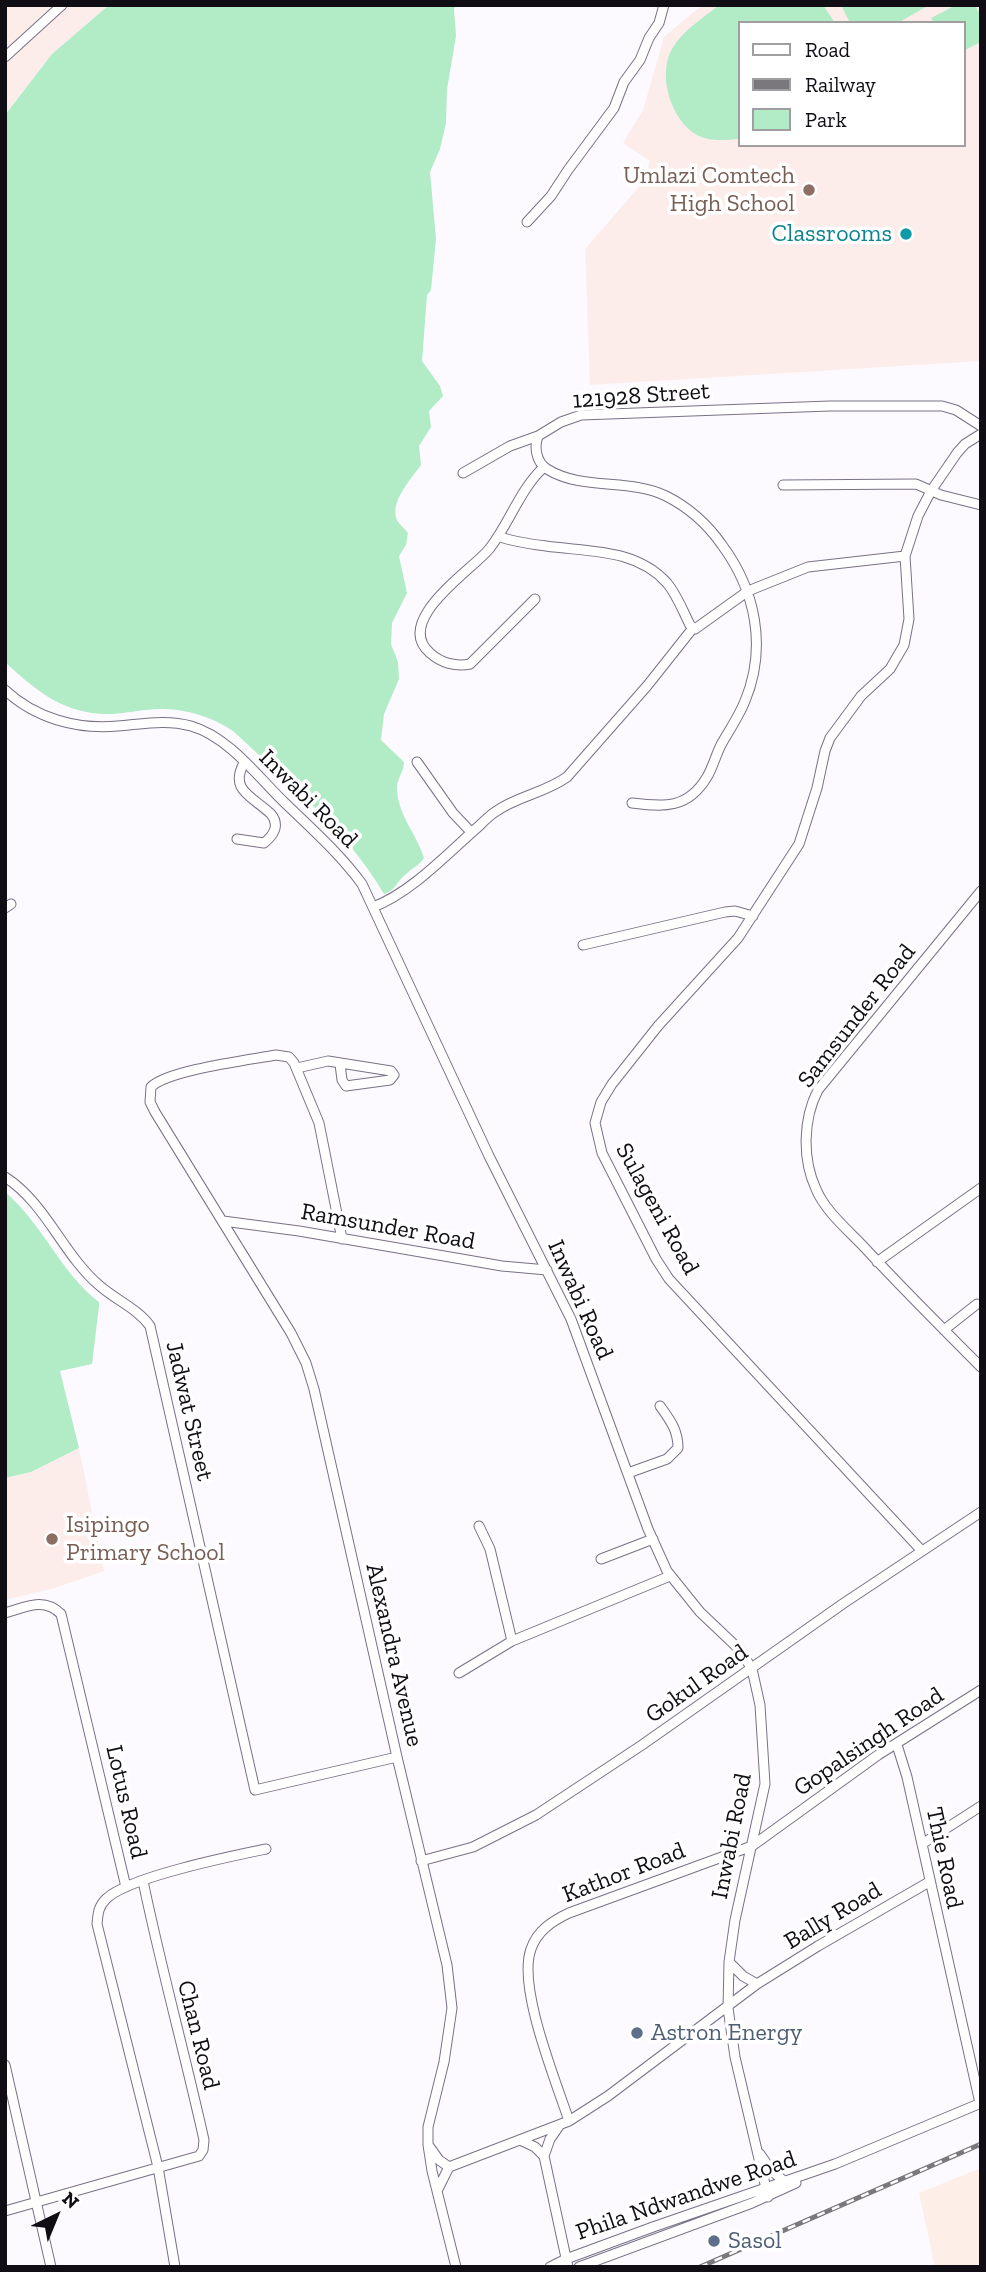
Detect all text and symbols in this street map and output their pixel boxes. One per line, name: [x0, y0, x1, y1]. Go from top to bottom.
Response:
legend: [738, 21, 965, 147]
text: Road: [805, 37, 850, 62]
text: Railway: [805, 72, 876, 97]
text: Park: [805, 107, 847, 132]
place label: Umlazi Comtech High School: [623, 162, 795, 218]
marker: Umlazi Comtech High School: [801, 182, 817, 198]
place label: Classrooms: [772, 220, 892, 248]
marker: Classrooms: [898, 226, 914, 242]
street label: 121928 Street: [571, 377, 711, 415]
street label: Inwabi Road: [253, 744, 363, 854]
street label: Samsunder Road: [792, 938, 922, 1094]
street label: Sulageni Road: [609, 1138, 705, 1280]
street label: Ramsunder Road: [299, 1198, 477, 1256]
street label: Inwabi Road: [541, 1236, 619, 1364]
street label: Jadwat Street: [159, 1338, 219, 1484]
place label: Isipingo Primary School: [66, 1511, 225, 1567]
marker: Isipingo Primary School: [44, 1531, 60, 1547]
street label: Alexandra Avenue: [359, 1561, 429, 1749]
street label: Gokul Road: [640, 1638, 754, 1730]
street label: Gopalsingh Road: [789, 1681, 949, 1803]
street label: Lotus Road: [99, 1743, 153, 1861]
street label: Inwabi Road: [706, 1771, 758, 1901]
street label: Thie Road: [919, 1804, 969, 1912]
street label: Kathor Road: [559, 1836, 689, 1910]
street label: Bally Road: [779, 1876, 887, 1956]
street label: Chan Road: [171, 1978, 225, 2092]
place label: Astron Energy: [651, 2019, 802, 2047]
marker: Astron Energy: [629, 2025, 645, 2041]
street label: Phila Ndwandwe Road: [572, 2145, 800, 2247]
north arrow: [21, 2181, 91, 2251]
text: N: [58, 2187, 84, 2214]
place label: Sasol: [728, 2227, 782, 2255]
marker: Sasol: [706, 2233, 722, 2249]

